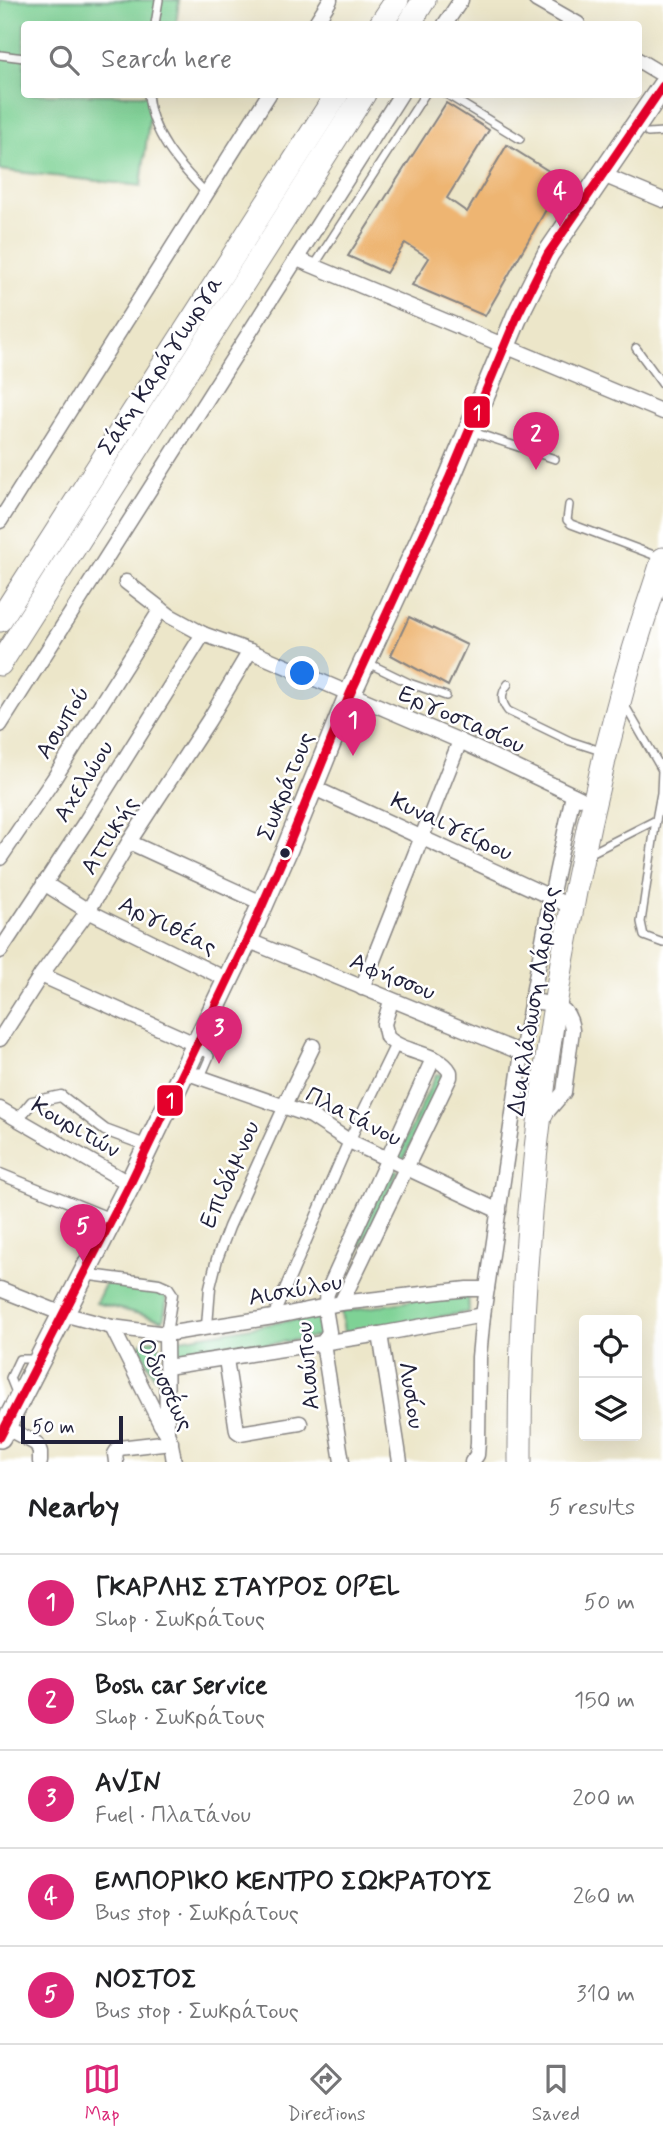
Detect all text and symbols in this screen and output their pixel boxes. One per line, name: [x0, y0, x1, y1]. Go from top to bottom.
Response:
search box: [21, 21, 642, 98]
icon: search: [45, 41, 83, 79]
text: Search here: [101, 43, 232, 77]
pin: 4: [537, 169, 583, 227]
street label: Σάκη Καράγιωργα: [92, 270, 231, 462]
line badge: 1: [463, 395, 491, 429]
text: 1: [473, 401, 481, 426]
pin: 2: [513, 412, 559, 470]
your location: [285, 656, 319, 690]
street label: Εργοστασίου: [393, 679, 530, 762]
street label: Ασωπού: [29, 680, 98, 765]
pin: 1: [330, 698, 376, 756]
street label: Σωκράτους: [251, 728, 322, 846]
street label: Αχελώου: [47, 735, 122, 829]
street label: Κυναιγείρου: [385, 786, 518, 869]
street label: Αττικής: [74, 791, 146, 881]
unlabelled marker: [278, 846, 292, 860]
street label: Διακλάδωση Λάρισας: [501, 885, 568, 1118]
street label: Αργιθέας: [113, 888, 222, 963]
street label: Αφήσσου: [345, 946, 440, 1009]
pin: 3: [196, 1006, 242, 1064]
street label: Πλατάνου: [300, 1080, 407, 1155]
line badge: 1: [156, 1084, 184, 1117]
text: 1: [166, 1089, 174, 1114]
street label: Κουριτών: [25, 1091, 125, 1166]
street label: Επιδάμνου: [193, 1116, 268, 1233]
pin: 5: [60, 1204, 106, 1262]
street label: Αισχύλου: [246, 1267, 345, 1314]
map controls: [579, 1315, 642, 1441]
button: locate: [579, 1315, 642, 1378]
street label: Αισώπου: [289, 1320, 328, 1411]
street label: Οδυσσέως: [129, 1332, 201, 1436]
street label: Λυσίου: [390, 1359, 431, 1431]
button: layers: [579, 1378, 642, 1441]
scale bar: [21, 1413, 122, 1445]
text: 50 m: [32, 1415, 75, 1440]
text: Nearby: [28, 1488, 119, 1527]
text: 5 results: [549, 1493, 635, 1523]
text: ΓΚΑΡΛΗΣ ΣΤΑΥΡΟΣ OPEL: [95, 1571, 400, 1605]
text: 1: [46, 1588, 56, 1618]
text: 50 m: [584, 1588, 635, 1618]
text: Shop · Σωκράτους: [95, 1605, 265, 1635]
text: Bosh car service: [95, 1669, 268, 1703]
text: 2: [45, 1686, 57, 1716]
text: 150 m: [574, 1686, 635, 1716]
text: Shop · Σωκράτους: [95, 1703, 265, 1733]
text: AVIN: [95, 1767, 161, 1801]
text: 3: [46, 1784, 56, 1814]
text: 200 m: [572, 1784, 635, 1814]
text: Fuel · Πλατάνου: [95, 1801, 251, 1831]
text: ΕΜΠΟΡΙΚΟ ΚΕΝΤΡΟ ΣΩΚΡΑΤΟΥΣ: [95, 1865, 492, 1899]
text: 4: [44, 1882, 58, 1912]
text: 260 m: [573, 1882, 635, 1912]
text: Bus stop · Σωκράτους: [95, 1899, 299, 1929]
text: ΝΟΣΤΟΣ: [95, 1963, 197, 1997]
text: 5: [44, 1980, 58, 2010]
text: 310 m: [576, 1980, 635, 2010]
text: Bus stop · Σωκράτους: [95, 1997, 299, 2027]
tab: Map: [83, 2060, 121, 2127]
tab: Directions: [287, 2060, 366, 2127]
tab: Saved: [532, 2060, 580, 2127]

